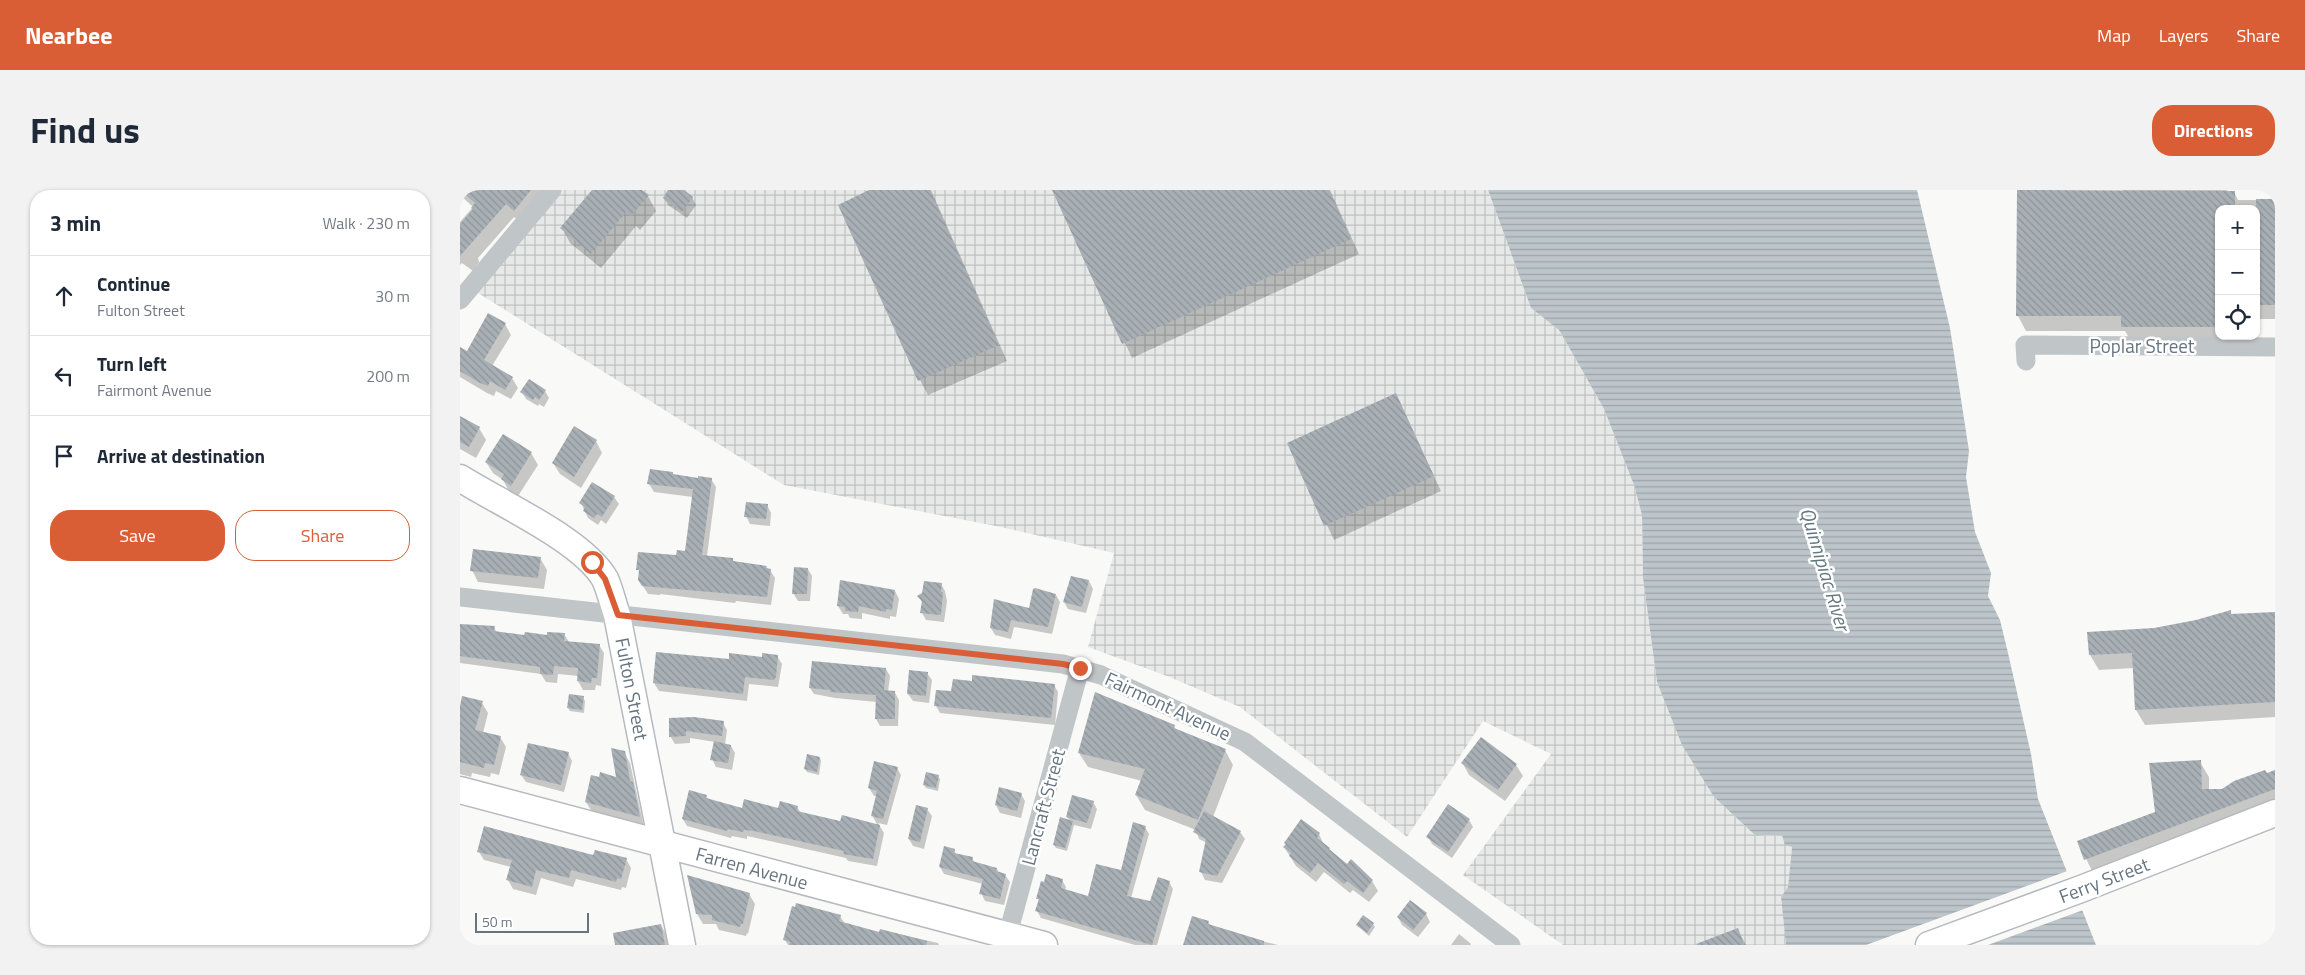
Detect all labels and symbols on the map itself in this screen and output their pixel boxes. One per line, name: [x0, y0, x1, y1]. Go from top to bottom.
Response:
street label: Poplar Street: [2090, 331, 2195, 360]
water label: Quinnipiac River: [1792, 504, 1860, 637]
route start: [581, 551, 604, 574]
street label: Fulton Street: [608, 635, 657, 743]
route end: [1069, 657, 1092, 680]
street label: Fairmont Avenue: [1100, 664, 1236, 747]
street label: Lancraft Street: [1013, 745, 1072, 868]
street label: Farren Avenue: [693, 839, 812, 896]
street label: Ferry Street: [2054, 849, 2154, 910]
scale bar: [475, 910, 589, 933]

